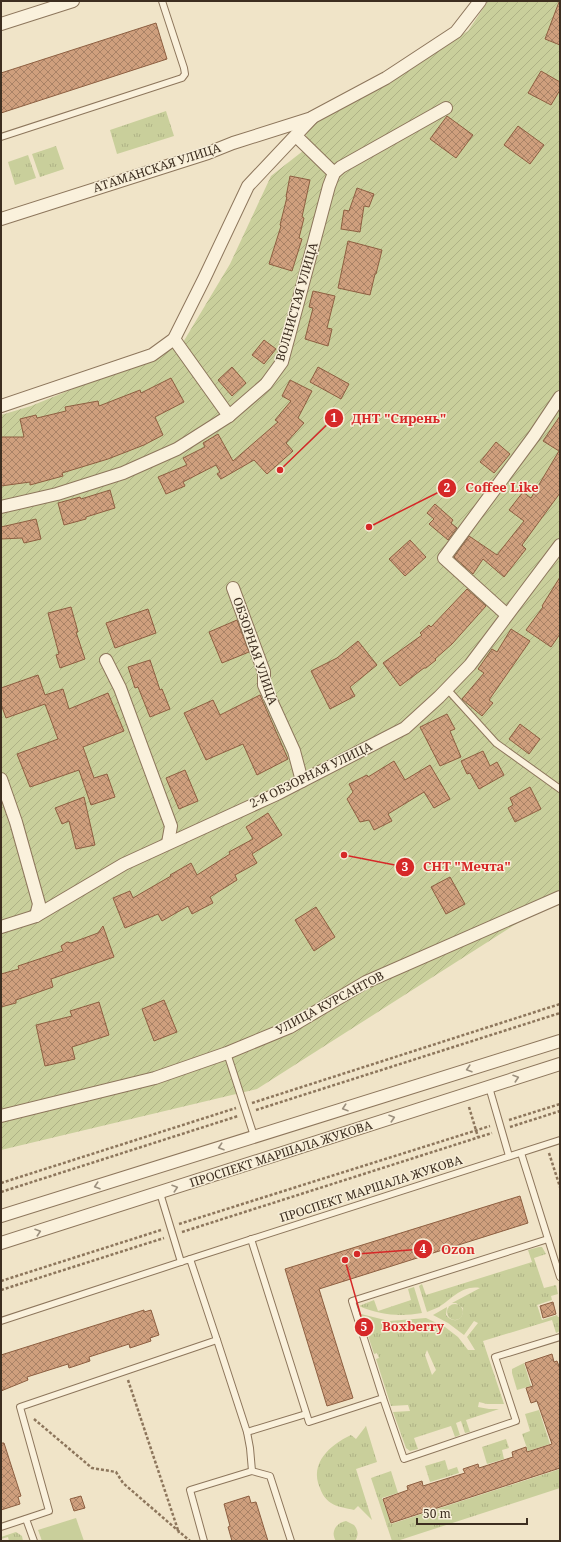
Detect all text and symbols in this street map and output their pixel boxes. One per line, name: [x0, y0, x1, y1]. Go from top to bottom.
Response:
street label: АТАМАНСКАЯ УЛИЦА: [91, 139, 223, 196]
street label: ВОЛНИСТАЯ УЛИЦА: [271, 240, 322, 363]
callout: ДНТ "Сирень": [324, 405, 455, 430]
text: 1: [331, 409, 338, 426]
text: ДНТ "Сирень": [352, 409, 447, 427]
callout: Coffee Like: [437, 475, 546, 500]
text: Coffee Like: [465, 478, 539, 496]
text: 2: [444, 479, 451, 496]
street label: ОБЗОРНАЯ УЛИЦА: [229, 595, 282, 708]
street label: 2-Я ОБЗОРНАЯ УЛИЦА: [247, 737, 375, 812]
callout: СНТ "Мечта": [395, 854, 519, 879]
text: СНТ "Мечта": [423, 857, 511, 875]
text: 3: [402, 858, 409, 875]
street label: УЛИЦА КУРСАНТОВ: [273, 967, 387, 1038]
one-way arrow: [466, 1064, 473, 1072]
one-way arrow: [513, 1075, 520, 1083]
one-way arrow: [342, 1103, 349, 1111]
one-way arrow: [389, 1114, 396, 1123]
street label: ПРОСПЕКТ МАРШАЛА ЖУКОВА: [188, 1118, 374, 1190]
one-way arrow: [218, 1142, 225, 1151]
street label: ПРОСПЕКТ МАРШАЛА ЖУКОВА: [278, 1153, 464, 1225]
one-way arrow: [94, 1181, 101, 1190]
one-way arrow: [172, 1184, 179, 1193]
one-way arrow: [34, 1228, 41, 1236]
callout: Ozon: [413, 1237, 483, 1262]
text: 4: [420, 1240, 427, 1257]
text: Ozon: [441, 1240, 475, 1258]
callout: Boxberry: [354, 1314, 452, 1339]
text: Boxberry: [382, 1317, 445, 1335]
text: 5: [361, 1318, 368, 1335]
scale bar: [417, 1500, 527, 1526]
text: 50 m: [423, 1505, 451, 1522]

